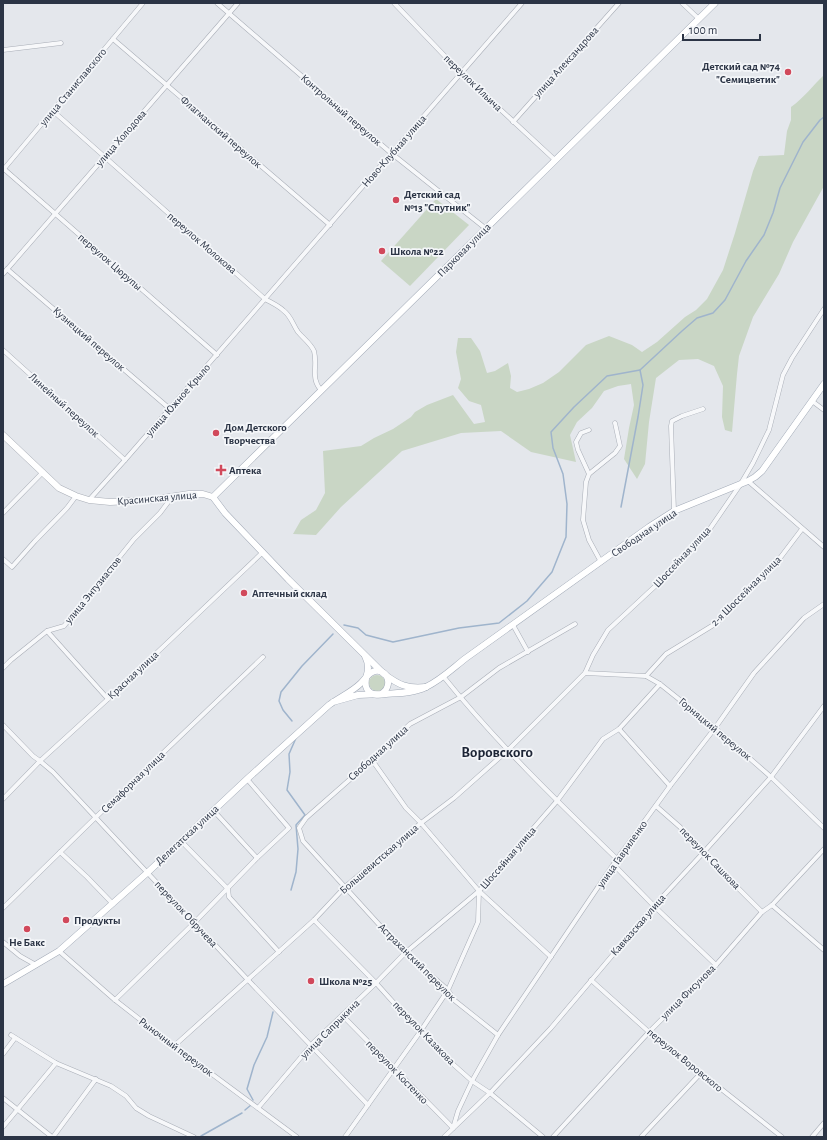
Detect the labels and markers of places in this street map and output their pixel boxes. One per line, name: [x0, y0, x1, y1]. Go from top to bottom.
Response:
place label: Детский сад №74 "Семицветик": [702, 61, 780, 85]
marker: Детский сад №74 "Семицветик": [783, 67, 793, 77]
place label: Детский сад №13 "Спутник": [404, 189, 471, 213]
marker: Детский сад №13 "Спутник": [391, 195, 401, 205]
marker: Школа №22: [377, 246, 387, 256]
place label: Школа №22: [390, 246, 444, 257]
place label: Дом Детского Творчества: [224, 422, 287, 446]
marker: Дом Детского Творчества: [211, 428, 221, 438]
marker: Аптека: [216, 465, 226, 475]
place label: Аптека: [229, 465, 261, 476]
marker: Аптечный склад: [239, 588, 249, 598]
place label: Аптечный склад: [252, 588, 327, 599]
marker: Продукты: [61, 915, 71, 925]
place label: Продукты: [74, 915, 120, 926]
marker: Не Бакс: [22, 924, 32, 934]
place label: Не Бакс: [9, 937, 46, 948]
marker: Школа №25: [306, 976, 316, 986]
place label: Школа №25: [319, 976, 372, 987]

